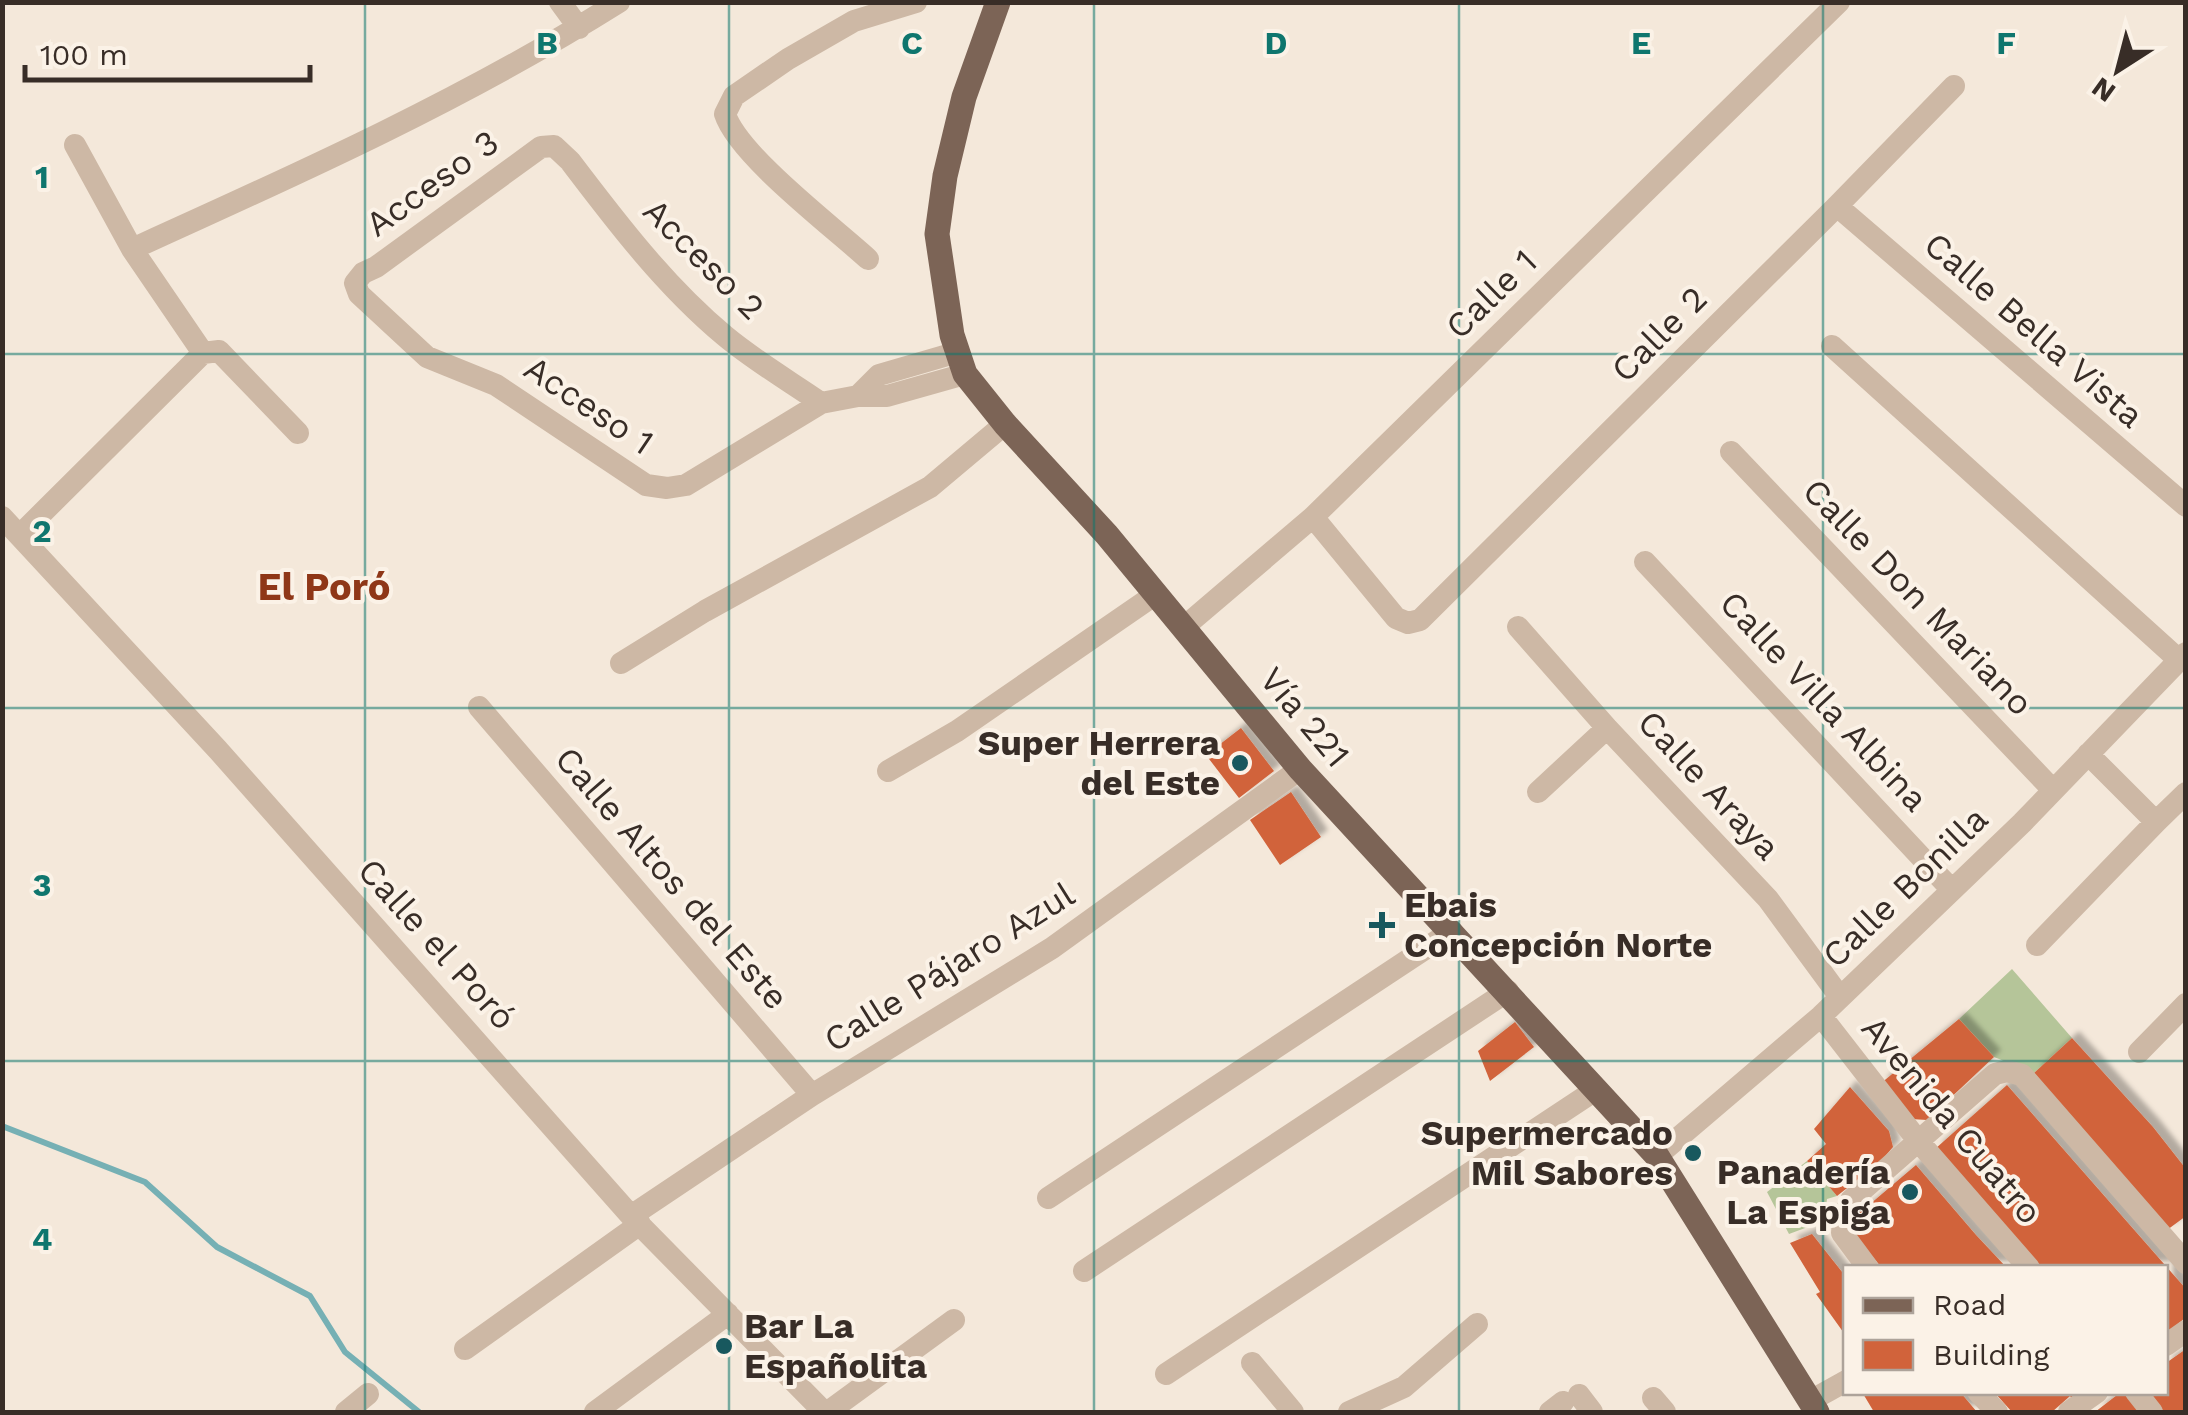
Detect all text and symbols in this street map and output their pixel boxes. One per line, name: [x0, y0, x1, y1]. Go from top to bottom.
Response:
scale bar: [25, 20, 310, 82]
north arrow: [2068, 20, 2168, 120]
text: B: [536, 24, 558, 62]
text: C: [901, 24, 923, 62]
text: D: [1265, 24, 1287, 62]
text: E: [1631, 24, 1651, 62]
text: F: [1996, 24, 2016, 62]
text: 100 m: [40, 37, 128, 72]
text: N: [2086, 70, 2122, 109]
street label: Acceso 3: [357, 121, 507, 245]
text: 1: [35, 158, 49, 196]
street label: Acceso 2: [635, 190, 773, 328]
street label: Calle Bella Vista: [1916, 223, 2152, 437]
street label: Calle 1: [1437, 241, 1545, 347]
street label: Calle 2: [1603, 278, 1715, 390]
street label: Acceso 1: [517, 347, 661, 463]
street label: Calle Don Mariano: [1794, 470, 2042, 724]
text: 2: [32, 512, 52, 550]
district label: El Poró: [257, 565, 391, 609]
street label: Calle Villa Albina: [1711, 582, 1937, 820]
street label: Vía 221: [1251, 659, 1359, 775]
street label: Calle Araya: [1629, 702, 1789, 868]
place label: Super Herrera del Este: [978, 722, 1221, 804]
street label: Calle Altos del Este: [546, 738, 798, 1018]
marker: Super Herrera del Este: [1229, 752, 1251, 774]
street label: Calle Bonilla: [1814, 798, 1996, 976]
street label: Calle el Poró: [349, 850, 525, 1038]
text: 3: [33, 866, 51, 904]
street label: Calle Pájaro Azul: [816, 873, 1082, 1061]
place label: Ebais Concepción Norte: [1404, 884, 1712, 966]
marker: Ebais Concepción Norte: [1369, 912, 1395, 938]
street label: Avenida Cuatro: [1853, 1008, 2051, 1232]
place label: Supermercado Mil Sabores: [1421, 1112, 1673, 1194]
marker: Supermercado Mil Sabores: [1682, 1142, 1704, 1164]
place label: Panadería La Espiga: [1717, 1151, 1891, 1233]
marker: Panadería La Espiga: [1899, 1181, 1921, 1203]
text: 4: [32, 1220, 52, 1258]
legend: [1843, 1265, 2168, 1395]
text: Road: [1933, 1287, 2006, 1322]
place label: Bar La Españolita: [744, 1305, 928, 1387]
marker: Bar La Españolita: [713, 1335, 735, 1357]
text: Building: [1933, 1337, 2050, 1372]

